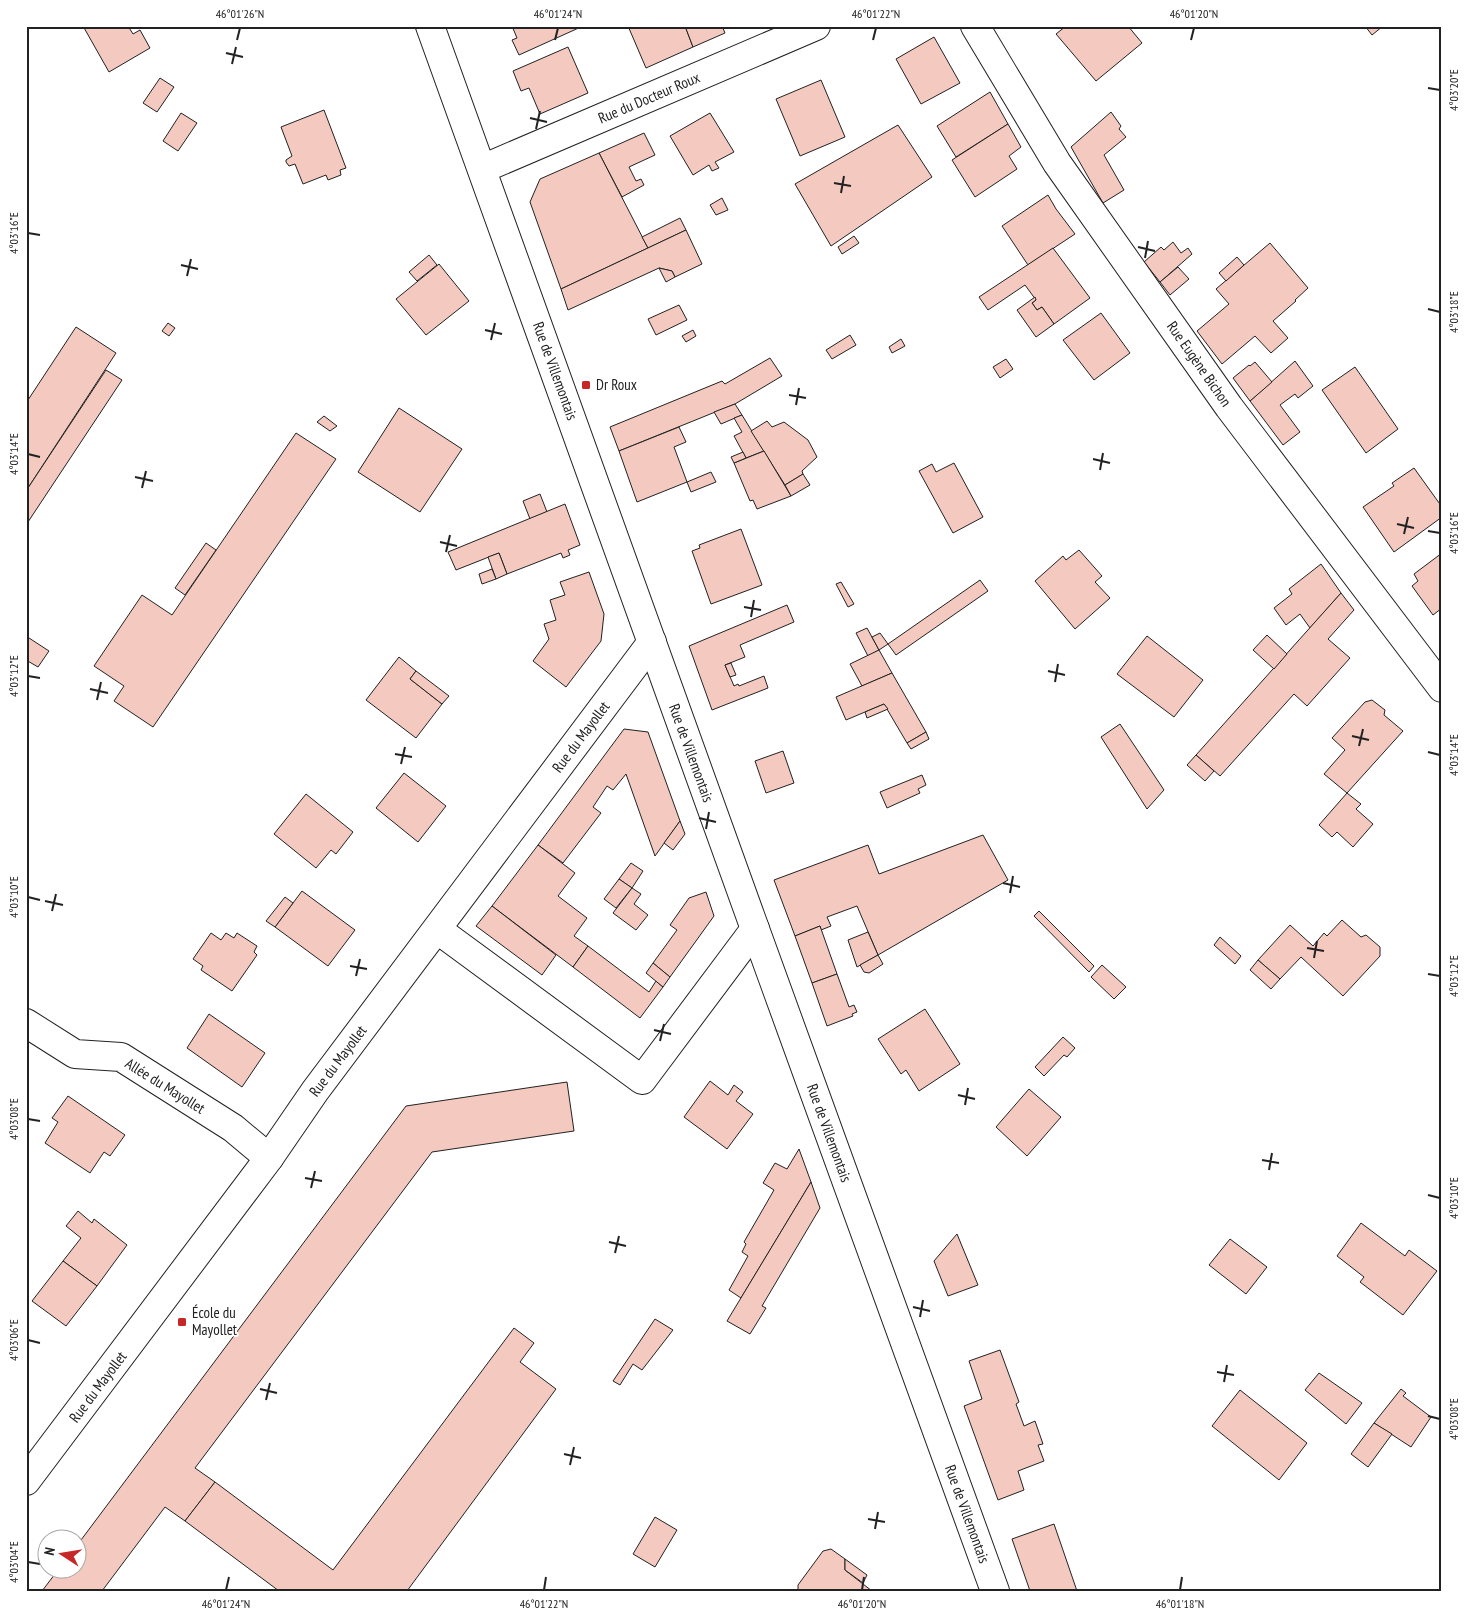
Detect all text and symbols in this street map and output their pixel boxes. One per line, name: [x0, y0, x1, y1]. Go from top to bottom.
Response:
text: 46°01'26"N: [216, 6, 264, 21]
text: 46°01'24"N: [534, 6, 582, 21]
text: 46°01'22"N: [852, 6, 900, 21]
text: 46°01'20"N: [1170, 6, 1218, 21]
street label: Rue du Docteur Roux: [595, 68, 703, 128]
text: 4°03'20"E: [1446, 69, 1461, 111]
text: 4°03'16"E: [6, 212, 21, 254]
text: 4°03'18"E: [1446, 291, 1461, 333]
street label: Rue Eugène Bichon: [1163, 317, 1236, 410]
street label: Rue de Villemontais: [529, 319, 582, 423]
place label: Dr Roux: [596, 375, 637, 394]
marker: Dr Roux: [580, 379, 592, 391]
text: 4°03'14"E: [6, 433, 21, 475]
text: 4°03'16"E: [1446, 512, 1461, 554]
text: 4°03'12"E: [6, 655, 21, 697]
street label: Rue du Mayollet: [548, 697, 614, 776]
street label: Rue de Villemontais: [665, 701, 718, 805]
text: 4°03'14"E: [1446, 734, 1461, 776]
text: 4°03'10"E: [6, 876, 21, 918]
text: 4°03'12"E: [1446, 955, 1461, 997]
street label: Rue du Mayollet: [305, 1021, 371, 1100]
street label: Allée du Mayollet: [122, 1053, 209, 1118]
street label: Rue de Villemontais: [803, 1081, 856, 1185]
text: 4°03'08"E: [6, 1098, 21, 1140]
text: 4°03'10"E: [1446, 1177, 1461, 1219]
place label: École du Mayollet: [192, 1303, 237, 1339]
marker: École du Mayollet: [176, 1316, 188, 1328]
text: 4°03'06"E: [6, 1319, 21, 1361]
street label: Rue du Mayollet: [65, 1347, 131, 1426]
text: 4°03'08"E: [1446, 1398, 1461, 1440]
street label: Rue de Villemontais: [941, 1462, 994, 1566]
north arrow: [38, 1530, 88, 1580]
text: 4°03'04"E: [6, 1541, 21, 1583]
text: N: [40, 1546, 59, 1557]
text: 46°01'24"N: [202, 1596, 250, 1611]
text: 46°01'22"N: [520, 1596, 568, 1611]
text: 46°01'20"N: [838, 1596, 886, 1611]
text: 46°01'18"N: [1156, 1596, 1204, 1611]

